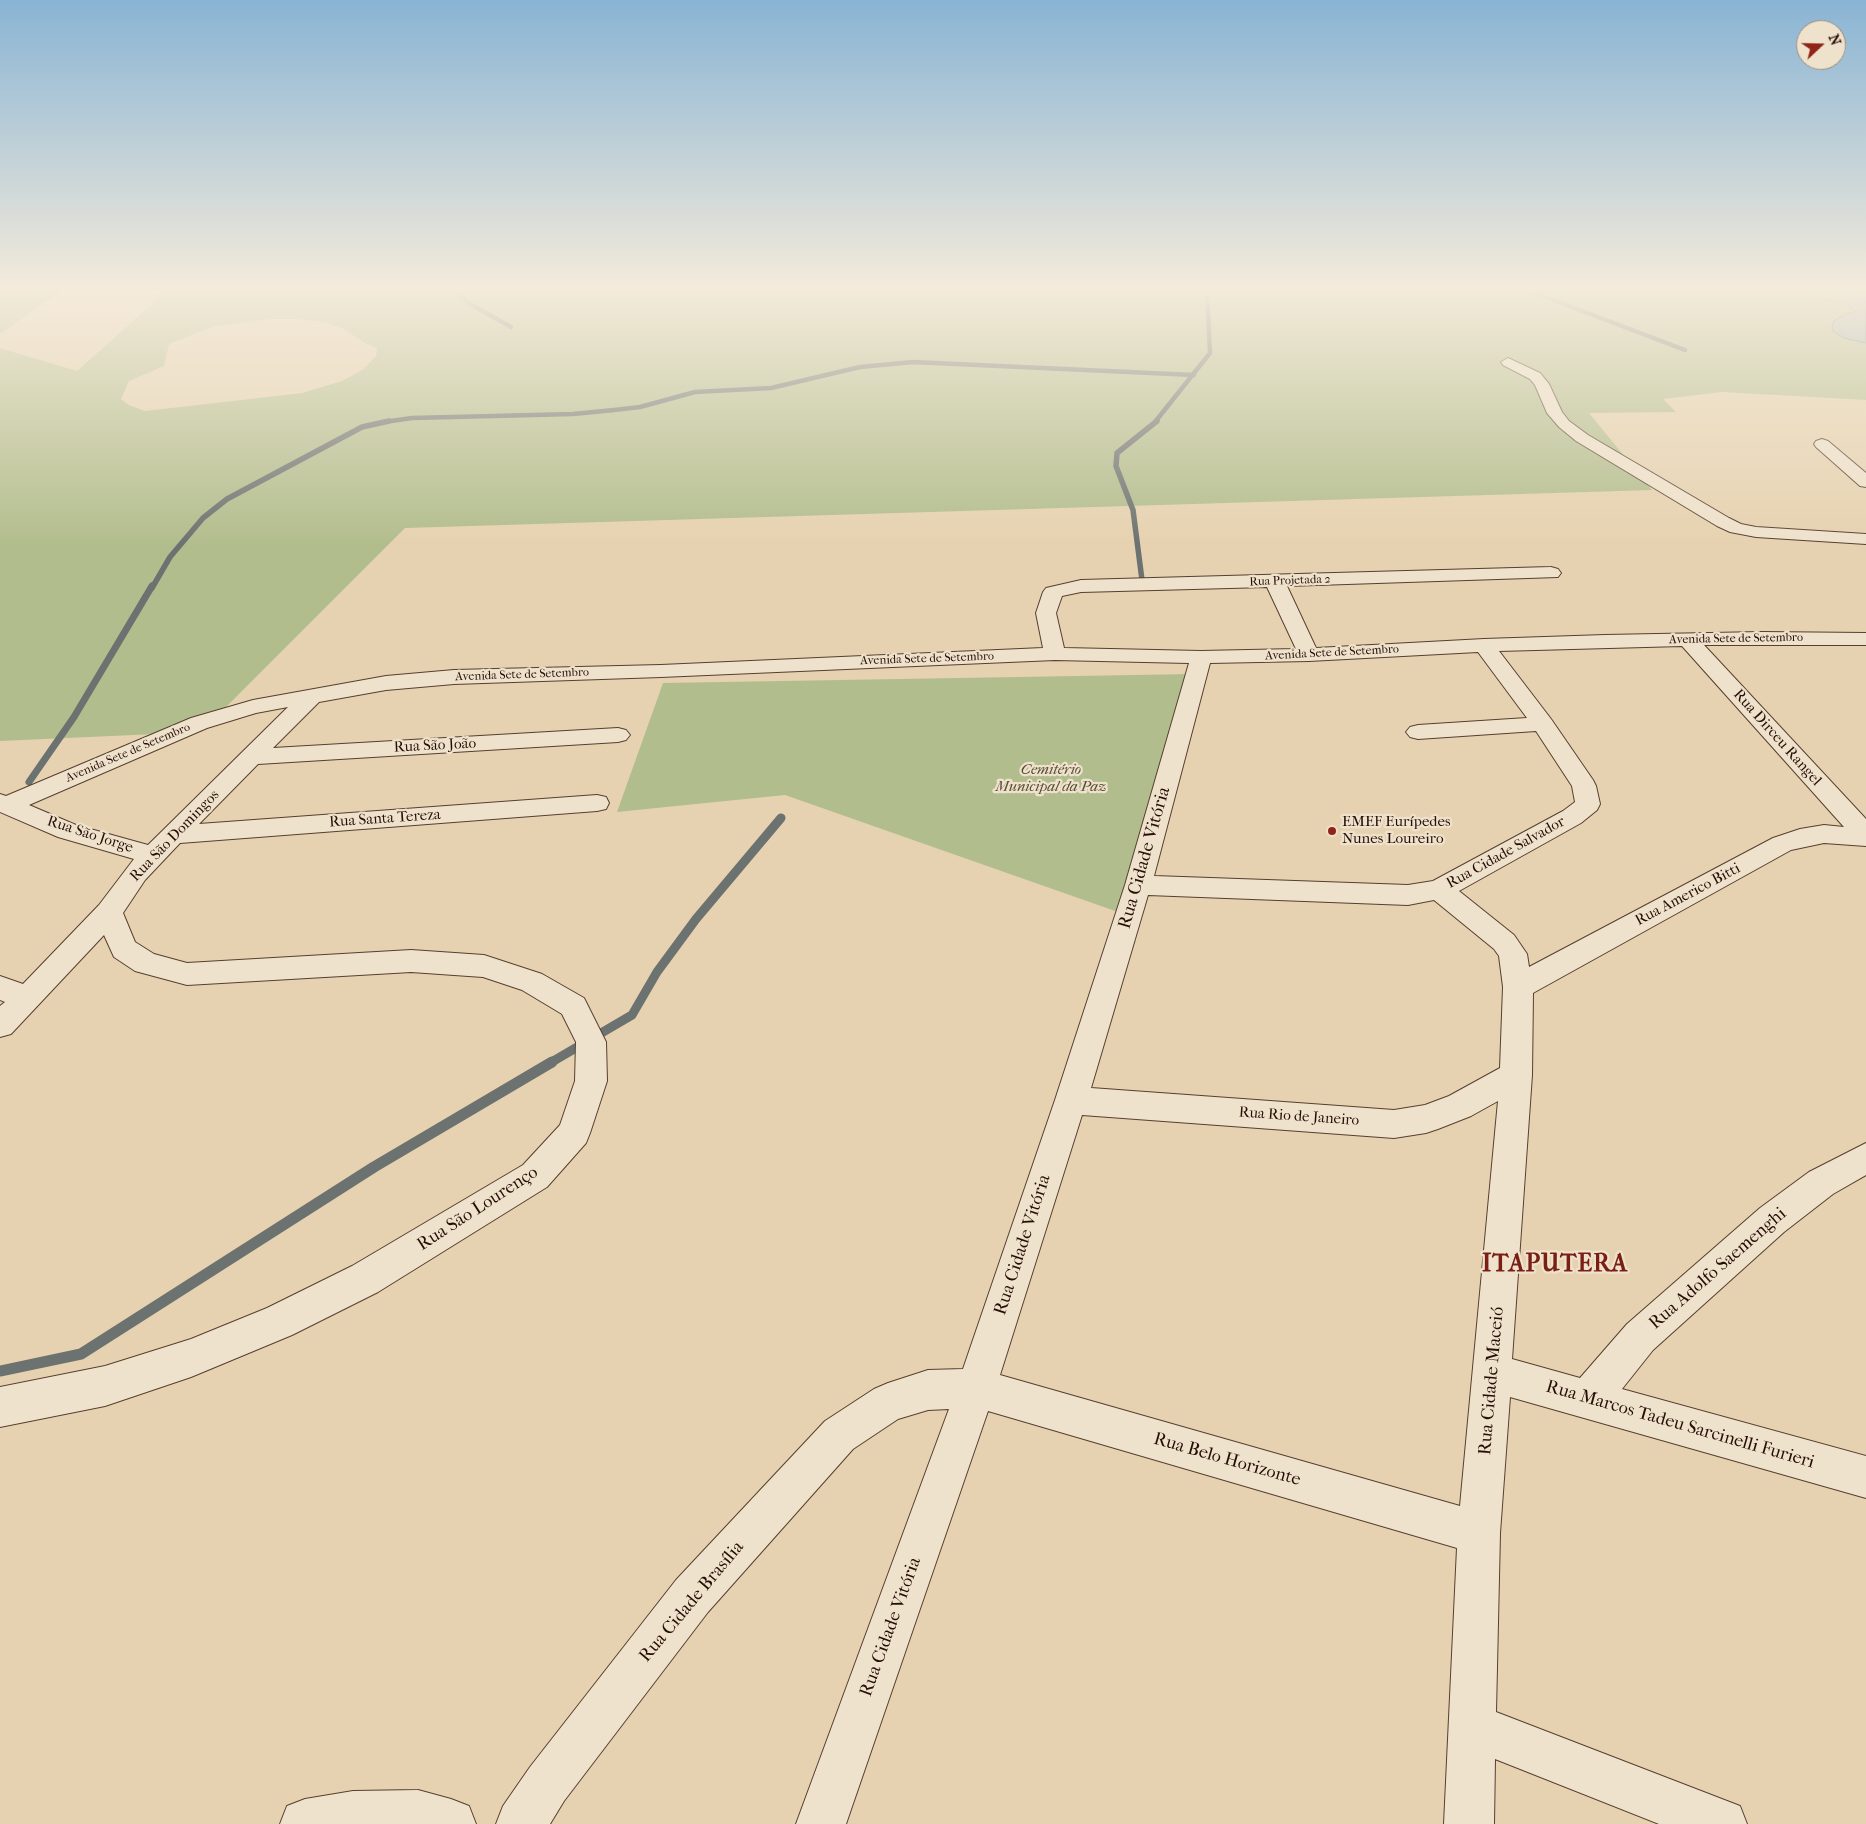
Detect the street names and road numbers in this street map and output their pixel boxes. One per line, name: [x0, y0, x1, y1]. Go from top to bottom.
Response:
street label: Rua Projetada 2: [1249, 572, 1331, 590]
street label: Avenida Sete de Setembro: [1669, 631, 1803, 647]
street label: Avenida Sete de Setembro: [1265, 642, 1399, 664]
street label: Avenida Sete de Setembro: [860, 649, 994, 669]
street label: Avenida Sete de Setembro: [455, 665, 589, 685]
street label: Rua Dirceu Rangel: [1729, 686, 1825, 790]
street label: Avenida Sete de Setembro: [64, 720, 192, 786]
street label: Rua São João: [393, 735, 477, 757]
street label: Rua Cidade Vitória: [1114, 785, 1176, 931]
street label: Rua São Domingos: [127, 786, 223, 886]
street label: Rua Santa Tereza: [329, 806, 441, 832]
street label: Rua São Jorge: [45, 813, 135, 857]
street label: Rua Cidade Salvador: [1444, 813, 1568, 893]
street label: Rua Americo Bitti: [1632, 860, 1744, 930]
street label: Rua Rio de Janeiro: [1238, 1104, 1360, 1130]
street label: Rua São Lourenço: [414, 1162, 542, 1256]
street label: Rua Cidade Vitória: [990, 1172, 1056, 1318]
street label: Rua Adolfo Saemenghi: [1645, 1203, 1791, 1335]
street label: Rua Cidade Maceió: [1475, 1306, 1509, 1456]
street label: Rua Marcos Tadeu Sarcinelli Furieri: [1543, 1376, 1817, 1474]
street label: Rua Belo Horizonte: [1151, 1429, 1303, 1491]
street label: Rua Cidade Brasília: [635, 1537, 749, 1667]
street label: Rua Cidade Vitória: [856, 1554, 926, 1700]

